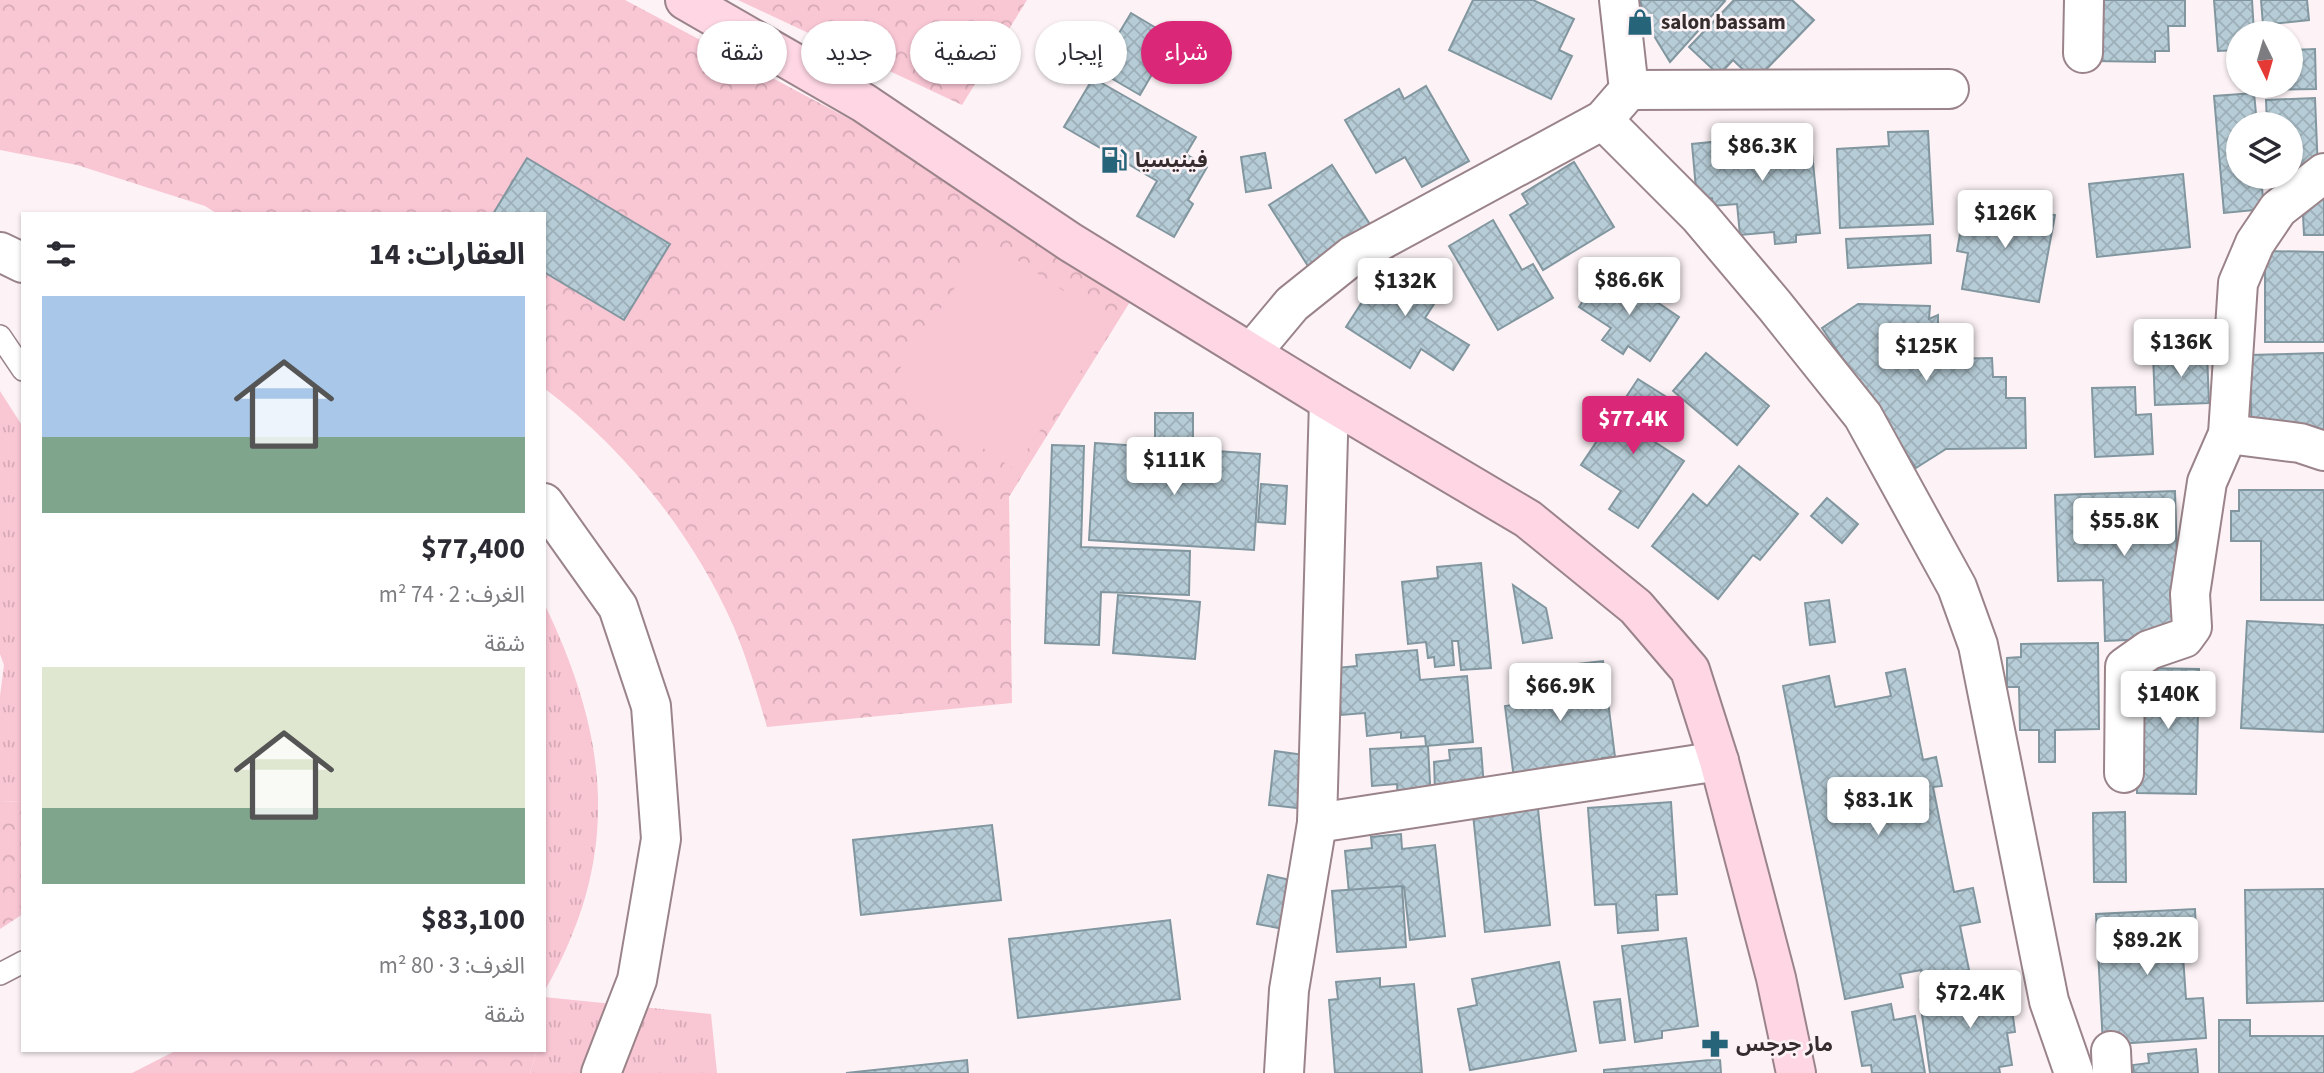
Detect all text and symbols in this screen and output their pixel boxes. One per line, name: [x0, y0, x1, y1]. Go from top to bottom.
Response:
shop icon: salon bassam: [1625, 7, 1655, 37]
place label: salon bassam: [1661, 7, 1786, 37]
chip: شقة: [697, 21, 787, 84]
chip: جديد: [801, 21, 896, 84]
chip: تصفية: [910, 21, 1021, 84]
chip: إيجار: [1035, 21, 1127, 84]
chip: شراء: [1141, 21, 1232, 84]
north arrow: [2226, 21, 2303, 98]
map controls: [2226, 21, 2303, 189]
button: layers: [2226, 112, 2303, 189]
pin: $86.3K: [1705, 124, 1819, 183]
text: $86.3K: [1727, 129, 1797, 162]
fuel station icon: فينيسيا: [1099, 145, 1129, 175]
place label: فينيسيا: [1135, 145, 1208, 175]
pin: $126K: [1956, 190, 2054, 250]
text: $126K: [1974, 196, 2036, 229]
text: العقارات: 14: [369, 233, 525, 276]
icon: filters: [42, 235, 80, 273]
pin: $132K: [1356, 258, 1454, 318]
pin: $86.6K: [1572, 258, 1686, 317]
text: $86.6K: [1594, 263, 1664, 296]
text: $132K: [1374, 264, 1436, 297]
pin: $136K: [2132, 320, 2230, 379]
pin: $125K: [1877, 324, 1975, 383]
text: $136K: [2150, 325, 2212, 358]
text: $125K: [1895, 329, 1957, 362]
icon: home: [221, 341, 347, 467]
pin: $77.4K: [1576, 396, 1690, 456]
text: $77.4K: [1598, 402, 1668, 435]
pin: $111K: [1125, 438, 1223, 497]
text: $111K: [1143, 443, 1205, 476]
pin: $55.8K: [2067, 498, 2181, 558]
text: $55.8K: [2089, 504, 2159, 537]
text: $77,400: [421, 527, 525, 570]
text: الغرف: 2 · 74 m²: [379, 578, 525, 611]
text: شقة: [484, 627, 525, 660]
pin: $66.9K: [1503, 664, 1617, 723]
text: $66.9K: [1525, 669, 1595, 702]
pin: $140K: [2119, 672, 2217, 731]
text: $140K: [2137, 677, 2199, 710]
icon: home: [221, 712, 347, 838]
pin: $83.1K: [1821, 778, 1935, 837]
text: $83.1K: [1843, 783, 1913, 816]
text: $83,100: [421, 898, 525, 941]
pin: $89.2K: [2090, 918, 2204, 977]
text: $89.2K: [2112, 923, 2182, 956]
text: الغرف: 3 · 80 m²: [379, 949, 525, 982]
pin: $72.4K: [1913, 970, 2027, 1030]
text: $72.4K: [1935, 976, 2005, 1009]
text: شقة: [484, 998, 525, 1031]
pharmacy icon: مار جرجس: [1700, 1029, 1730, 1059]
place label: مار جرجس: [1736, 1029, 1833, 1059]

